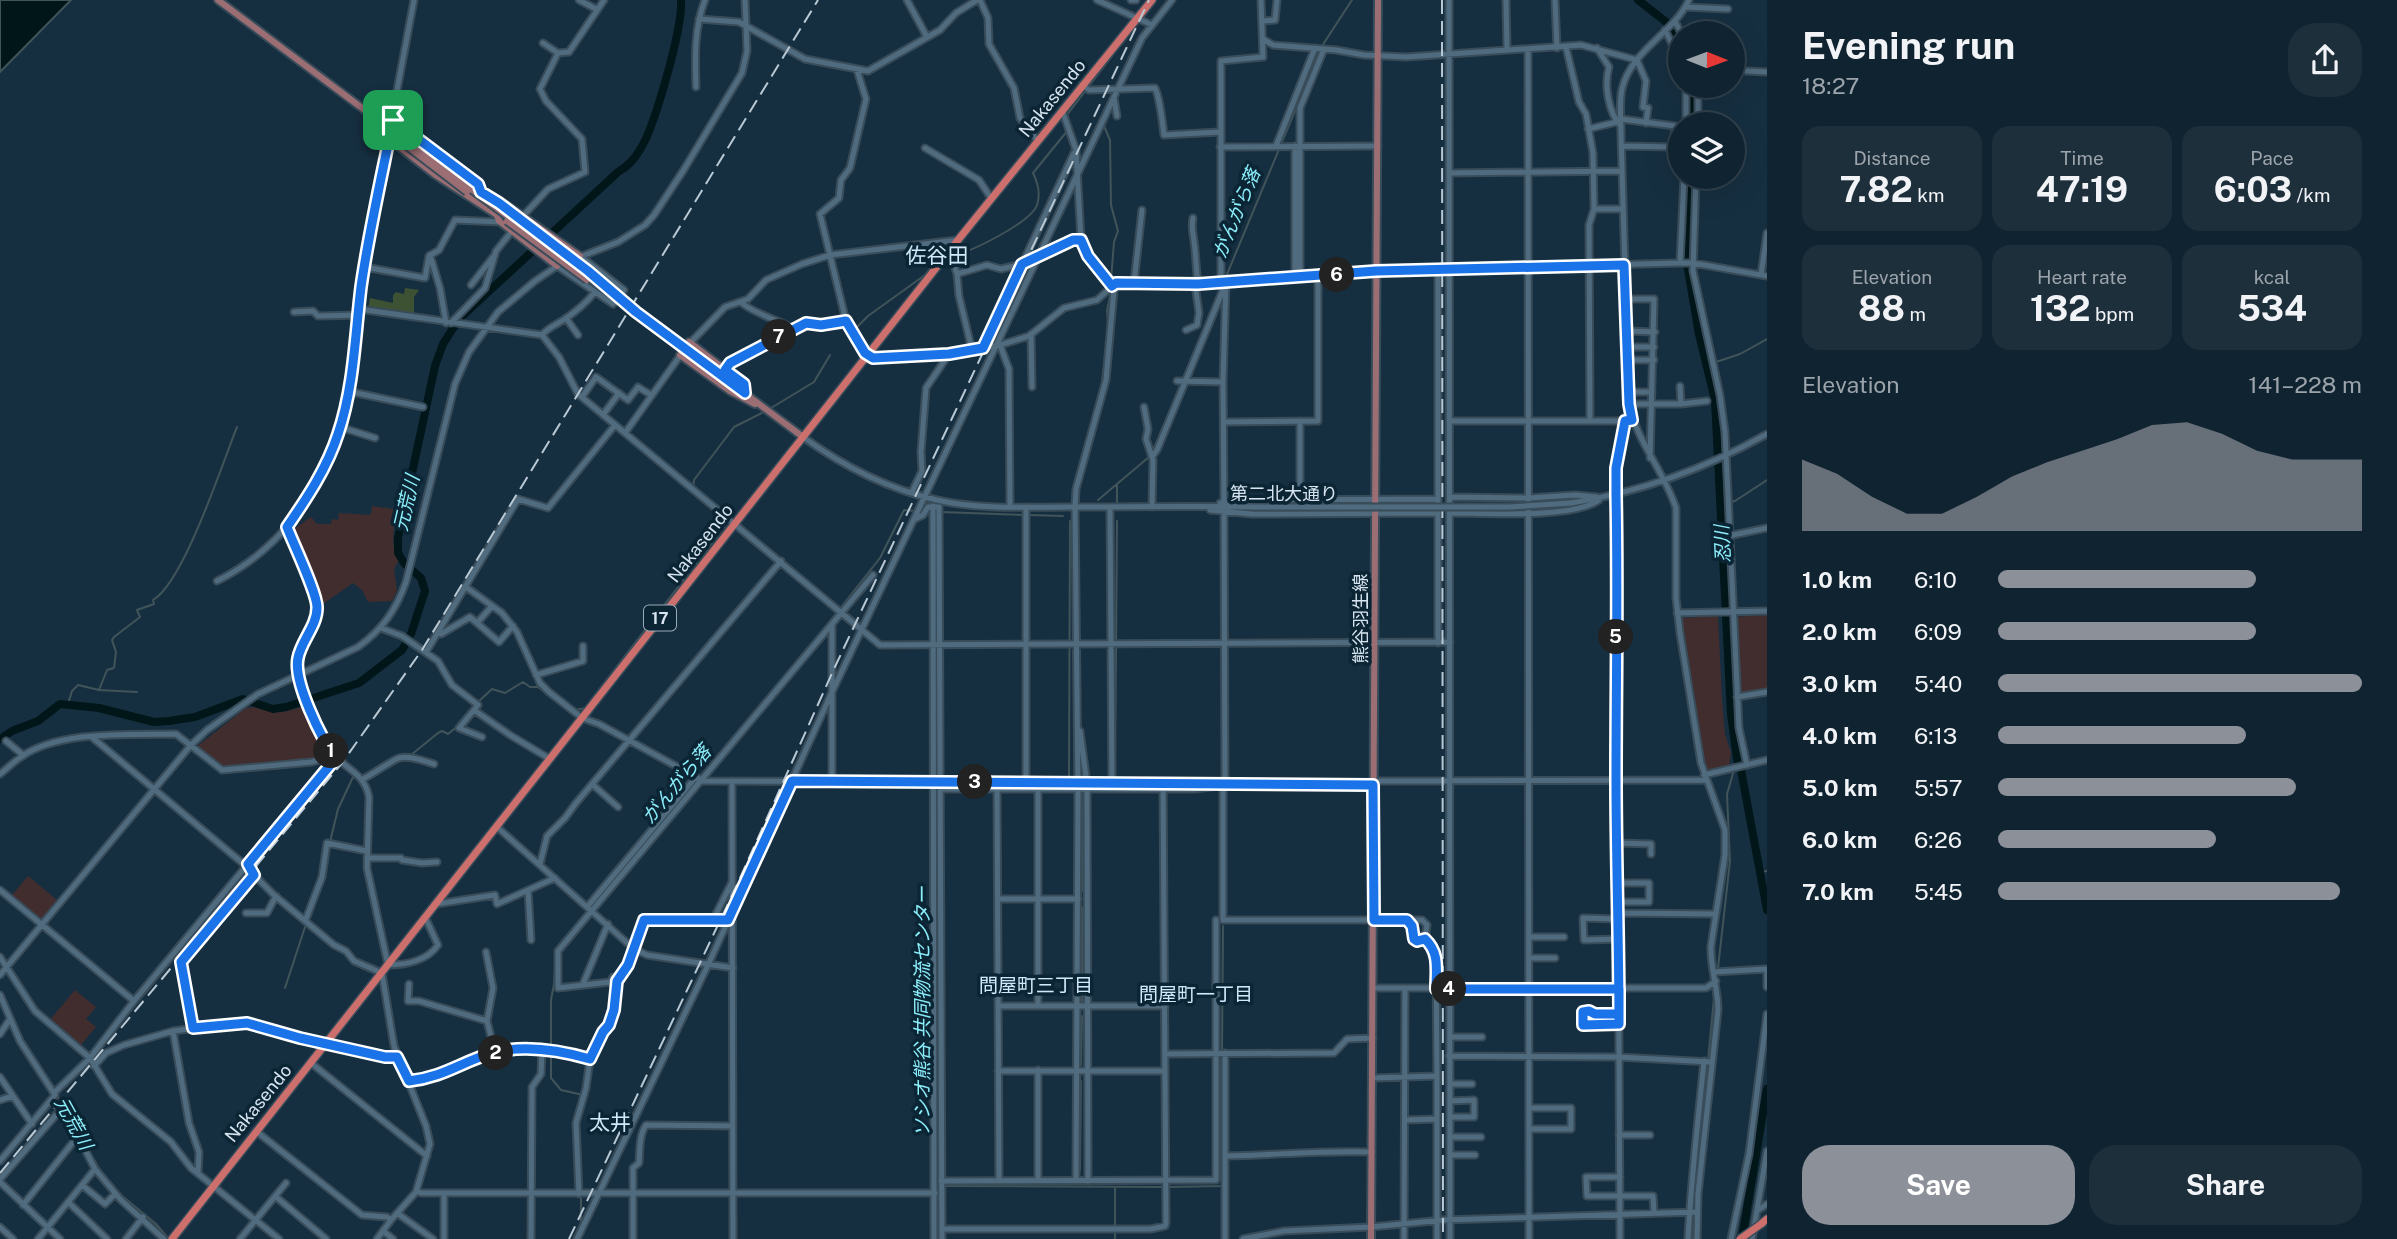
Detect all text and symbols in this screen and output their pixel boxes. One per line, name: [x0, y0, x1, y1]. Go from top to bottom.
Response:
north arrow: [1668, 21, 1745, 98]
map controls: [1668, 21, 1745, 189]
text: Evening run: [1802, 23, 2015, 68]
button: share: [2288, 23, 2362, 97]
street label: Nakasendo: [1014, 55, 1090, 141]
text: 18:27: [1802, 72, 1859, 99]
pin: [363, 90, 423, 150]
icon: arrive: [374, 101, 412, 139]
button: layers: [1668, 112, 1745, 189]
text: Distance: [1853, 147, 1931, 169]
text: Time: [2060, 147, 2104, 169]
text: Pace: [2250, 147, 2294, 169]
water label: がんがら落: [1208, 162, 1265, 261]
text: 7.82: [1840, 169, 1913, 210]
text: 47:19: [2036, 169, 2128, 210]
text: 6:03: [2214, 169, 2292, 210]
text: km: [1913, 184, 1944, 206]
text: /km: [2292, 184, 2330, 206]
district label: 佐谷田: [906, 243, 969, 268]
pin: 6: [1320, 258, 1354, 292]
text: 6: [1330, 263, 1343, 285]
text: Elevation: [1852, 266, 1932, 288]
text: Heart rate: [2037, 266, 2127, 288]
text: kcal: [2254, 266, 2290, 288]
text: 88: [1858, 288, 1905, 329]
text: 132: [2030, 288, 2090, 329]
text: 534: [2237, 288, 2307, 329]
text: m: [1905, 303, 1926, 325]
text: bpm: [2090, 303, 2134, 325]
pin: 7: [762, 320, 796, 354]
text: 7: [773, 325, 784, 347]
text: Elevation: [1802, 371, 1900, 398]
text: 141–228 m: [2248, 371, 2362, 398]
water label: 元荒川: [389, 471, 424, 533]
street label: 第二北大通り: [1230, 483, 1338, 504]
street label: Nakasendo: [663, 500, 737, 586]
water label: 忍川: [1710, 522, 1734, 564]
text: 1.0 km: [1802, 566, 1872, 593]
text: 6:10: [1914, 566, 1957, 593]
street label: 熊谷羽生線: [1350, 574, 1371, 664]
road number: 17: [644, 606, 676, 631]
text: 2.0 km: [1802, 618, 1877, 645]
text: 6:09: [1914, 618, 1962, 645]
pin: 5: [1598, 620, 1634, 654]
text: 5: [1609, 625, 1622, 647]
text: 3.0 km: [1802, 670, 1877, 697]
text: 5:40: [1914, 670, 1962, 697]
text: 4.0 km: [1802, 722, 1877, 749]
text: 6:13: [1914, 722, 1957, 749]
pin: 1: [314, 734, 348, 768]
water label: がんがら落: [637, 738, 717, 827]
text: 1: [326, 739, 335, 761]
pin: 3: [958, 764, 992, 800]
text: 3: [968, 770, 981, 792]
text: 5.0 km: [1802, 774, 1878, 801]
text: 5:57: [1914, 774, 1962, 801]
text: 6.0 km: [1802, 826, 1877, 853]
text: 6:26: [1914, 826, 1962, 853]
text: 7.0 km: [1802, 878, 1874, 905]
text: 5:45: [1914, 878, 1963, 905]
water label: ソシオ熊谷 共同物流センター: [911, 885, 933, 1138]
pin: 4: [1432, 972, 1466, 1006]
district label: 問屋町三丁目: [979, 974, 1093, 996]
text: 4: [1442, 977, 1455, 999]
district label: 問屋町一丁目: [1139, 983, 1253, 1005]
pin: 2: [478, 1036, 514, 1070]
text: 2: [489, 1041, 502, 1063]
street label: Nakasendo: [220, 1060, 296, 1146]
water label: 元荒川: [51, 1093, 98, 1155]
district label: 太井: [589, 1110, 631, 1135]
button: Save: [1802, 1145, 2075, 1225]
button: Share: [2089, 1145, 2362, 1225]

